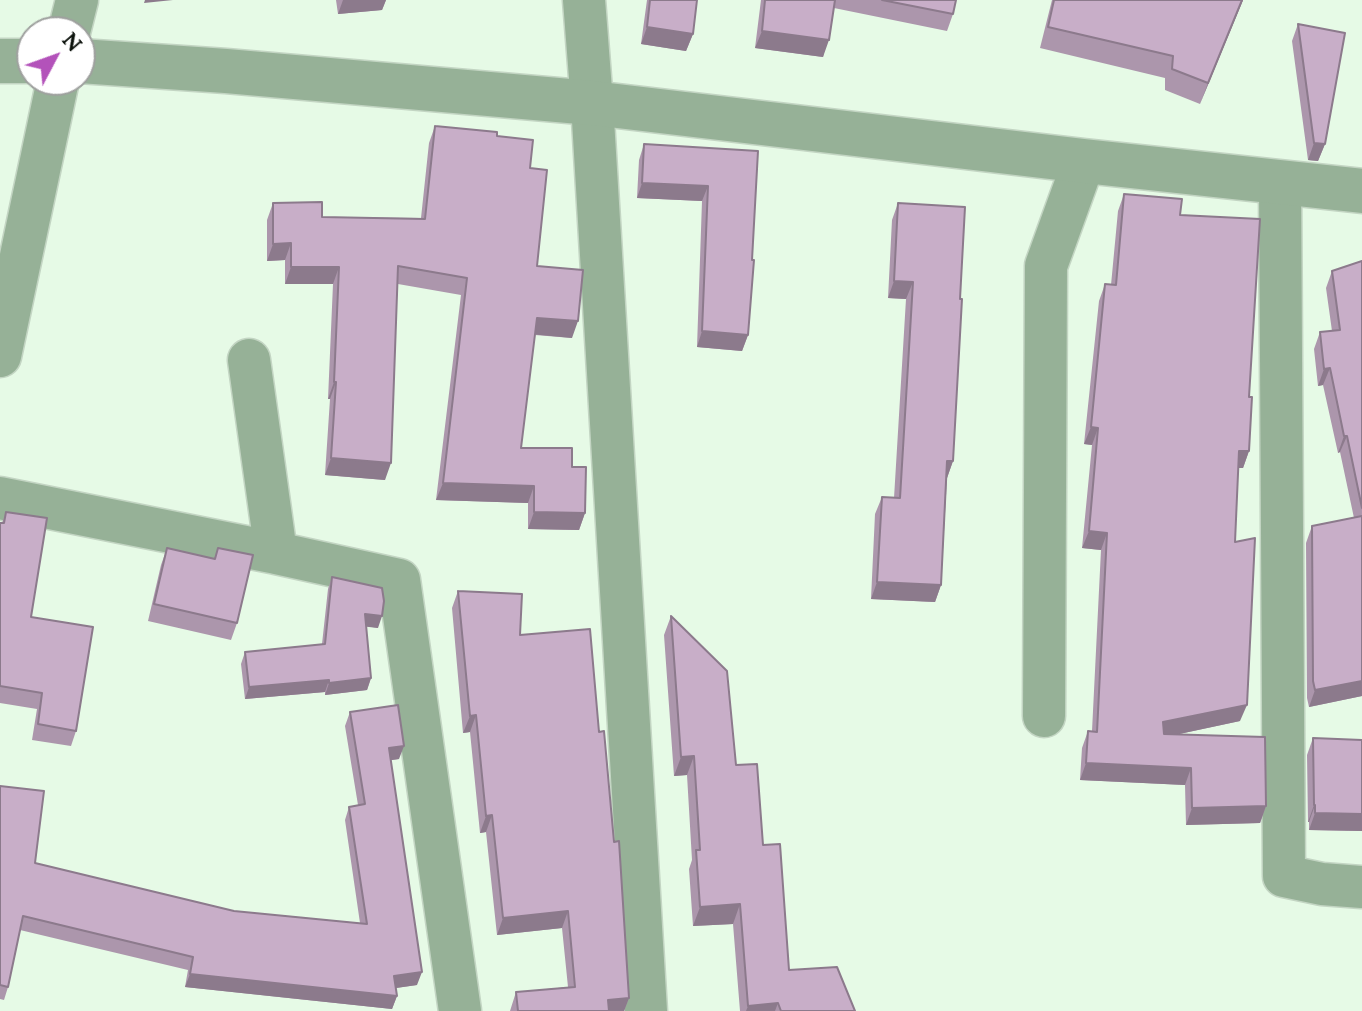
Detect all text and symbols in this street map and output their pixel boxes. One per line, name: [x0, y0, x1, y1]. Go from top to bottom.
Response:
north arrow: [16, 16, 96, 96]
text: N: [56, 26, 89, 57]

